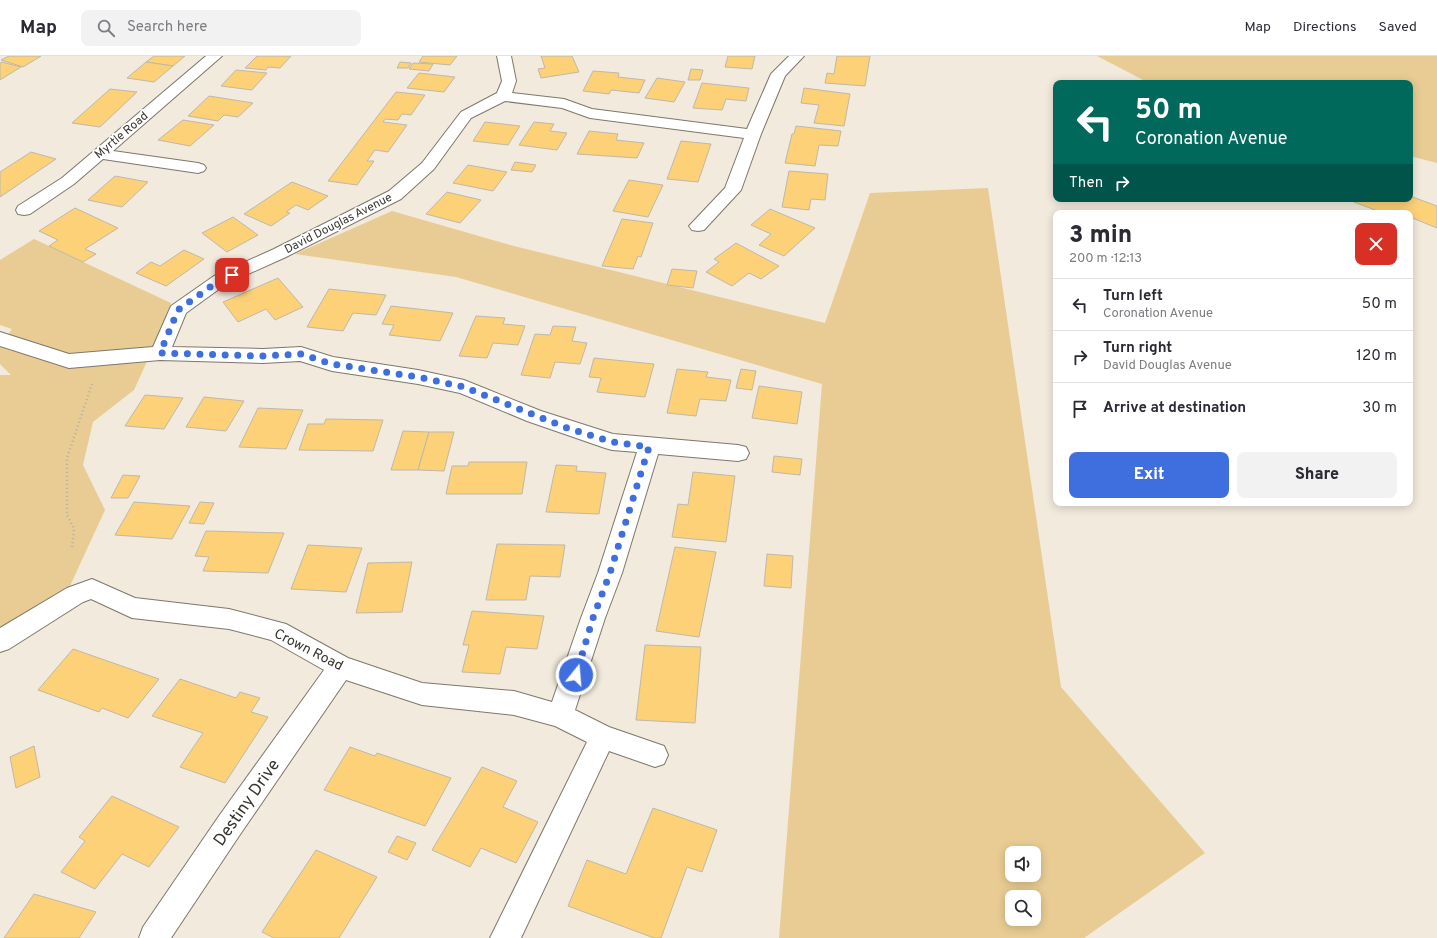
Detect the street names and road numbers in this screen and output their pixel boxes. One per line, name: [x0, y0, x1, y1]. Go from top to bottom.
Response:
street label: Myrtle Road: [91, 109, 152, 163]
street label: David Douglas Avenue: [282, 190, 395, 258]
street label: Crown Road: [271, 626, 346, 675]
street label: Destiny Drive: [210, 755, 286, 851]

